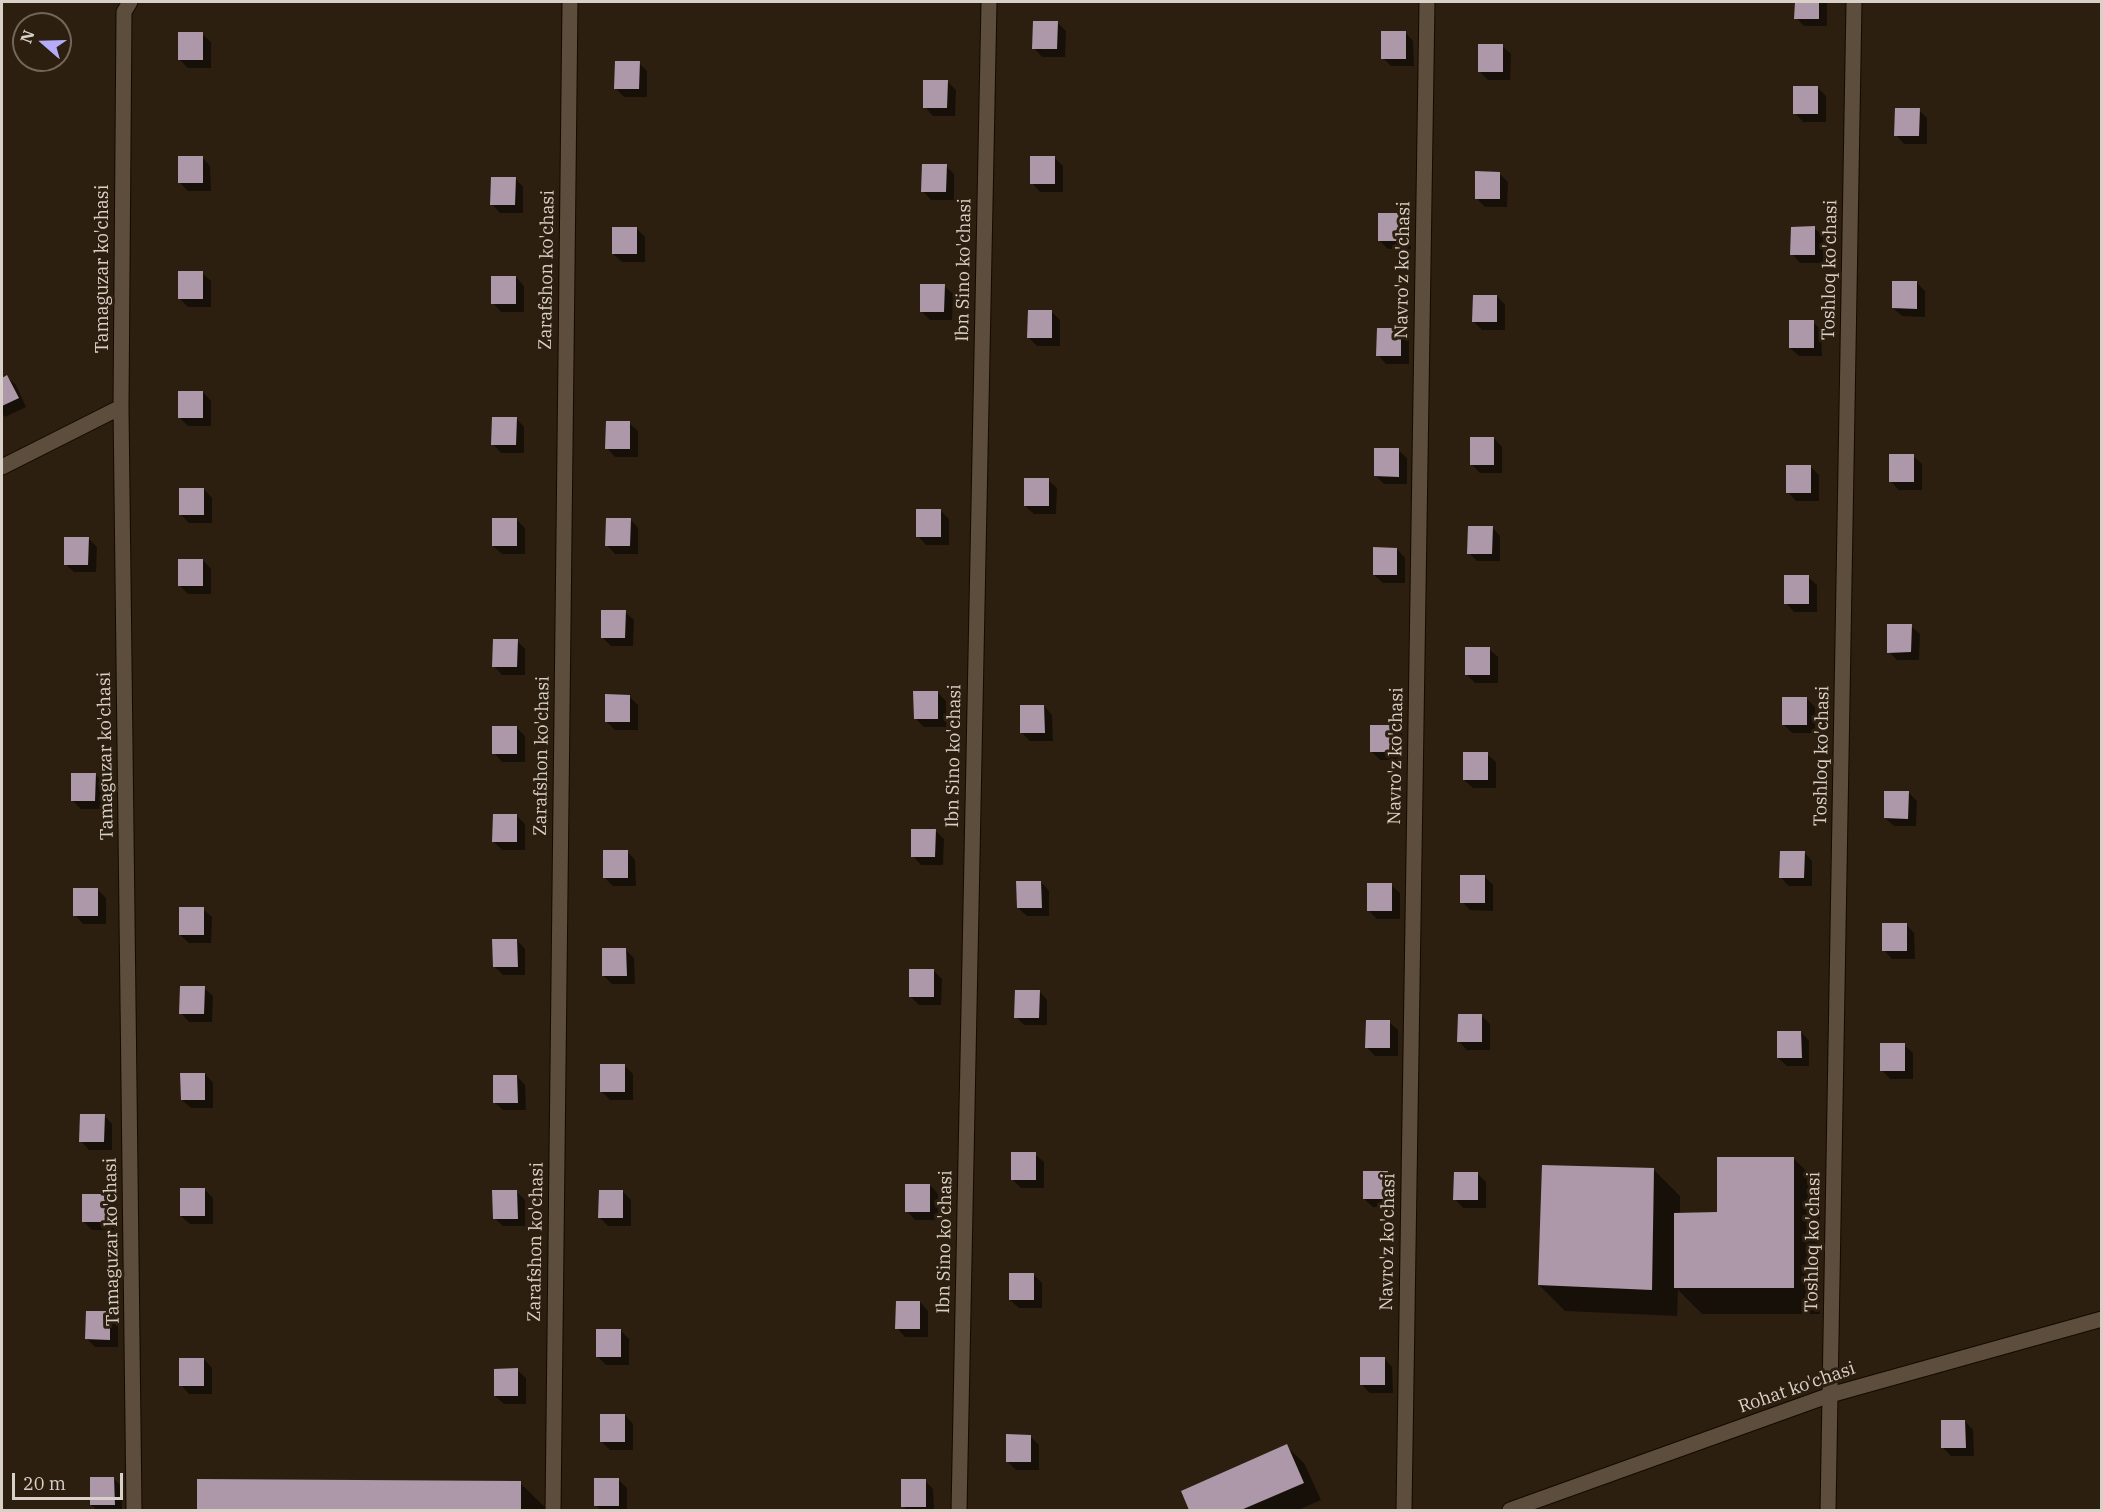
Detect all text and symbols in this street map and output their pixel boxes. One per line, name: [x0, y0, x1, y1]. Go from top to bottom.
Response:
north arrow: [12, 12, 72, 72]
text: N: [15, 27, 39, 46]
street label: Tamaguzar ko'chasi: [92, 185, 114, 353]
street label: Zarafshon ko'chasi: [535, 190, 559, 350]
street label: Ibn Sino ko'chasi: [952, 198, 976, 342]
street label: Toshloq ko'chasi: [1818, 200, 1842, 340]
street label: Navro'z ko'chasi: [1391, 201, 1415, 339]
street label: Tamaguzar ko'chasi: [94, 672, 118, 840]
street label: Zarafshon ko'chasi: [530, 676, 554, 836]
street label: Ibn Sino ko'chasi: [942, 684, 966, 828]
street label: Toshloq ko'chasi: [1810, 686, 1834, 826]
street label: Navro'z ko'chasi: [1384, 687, 1408, 825]
street label: Tamaguzar ko'chasi: [100, 1158, 124, 1326]
street label: Zarafshon ko'chasi: [524, 1162, 548, 1322]
street label: Ibn Sino ko'chasi: [933, 1170, 957, 1314]
street label: Toshloq ko'chasi: [1801, 1172, 1825, 1312]
street label: Navro'z ko'chasi: [1376, 1173, 1400, 1311]
street label: Rohat ko'chasi: [1736, 1358, 1858, 1418]
scale bar: [15, 1461, 126, 1499]
text: 20 m: [23, 1472, 66, 1495]

